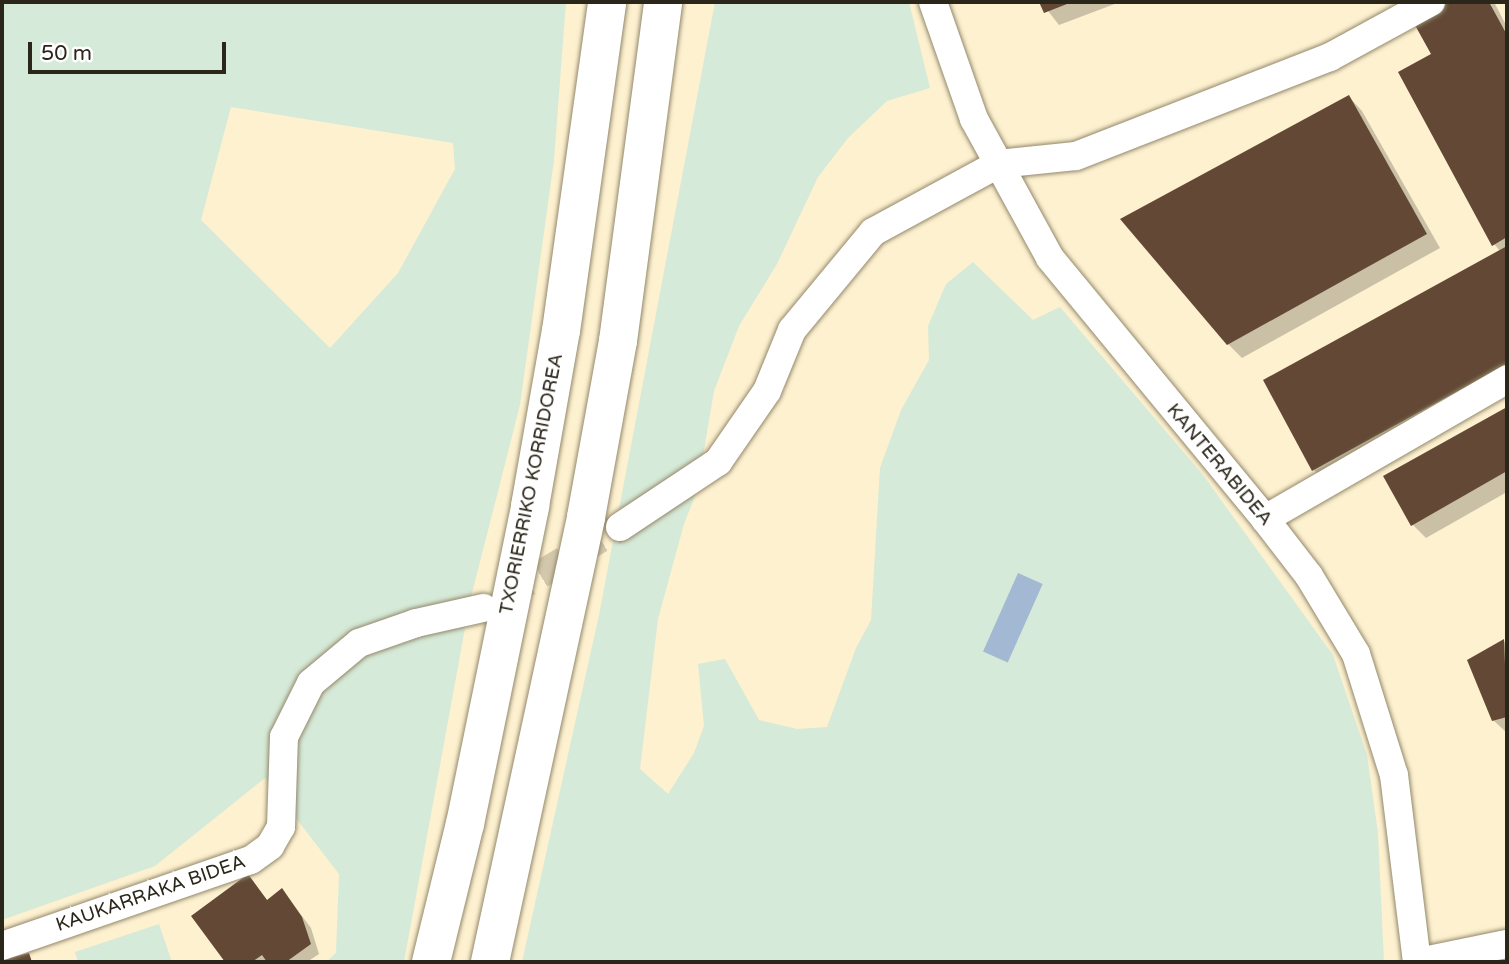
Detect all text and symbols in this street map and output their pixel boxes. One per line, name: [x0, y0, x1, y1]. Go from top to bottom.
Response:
scale bar: [32, 28, 229, 72]
text: 50 m: [41, 41, 92, 66]
street label: TXORIERRIKO KORRIDOREA: [495, 352, 569, 616]
street label: KANTERABIDEA: [1161, 399, 1277, 531]
street label: KAUKARRAKA BIDEA: [53, 851, 249, 937]

